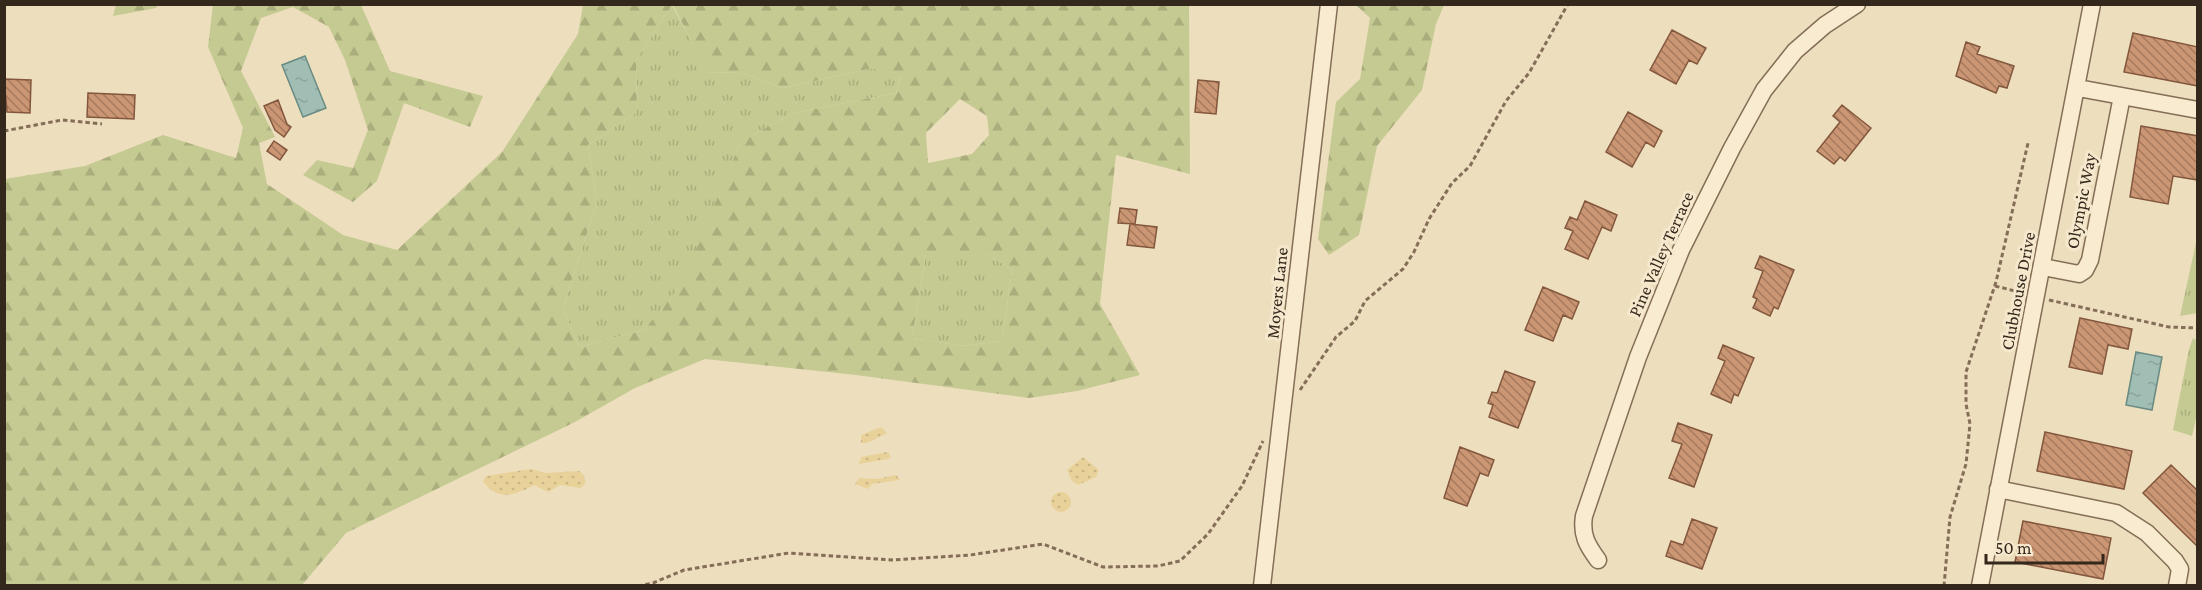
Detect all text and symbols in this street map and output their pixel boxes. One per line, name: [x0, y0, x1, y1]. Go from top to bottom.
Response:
street label: Olympic Way: [2062, 151, 2100, 250]
street label: Pine Valley Terrace: [1624, 188, 1698, 320]
street label: Clubhouse Drive: [1997, 230, 2039, 352]
street label: Moyers Lane: [1262, 246, 1292, 340]
scale bar: [1986, 527, 2103, 565]
text: 50 m: [1995, 538, 2032, 558]

